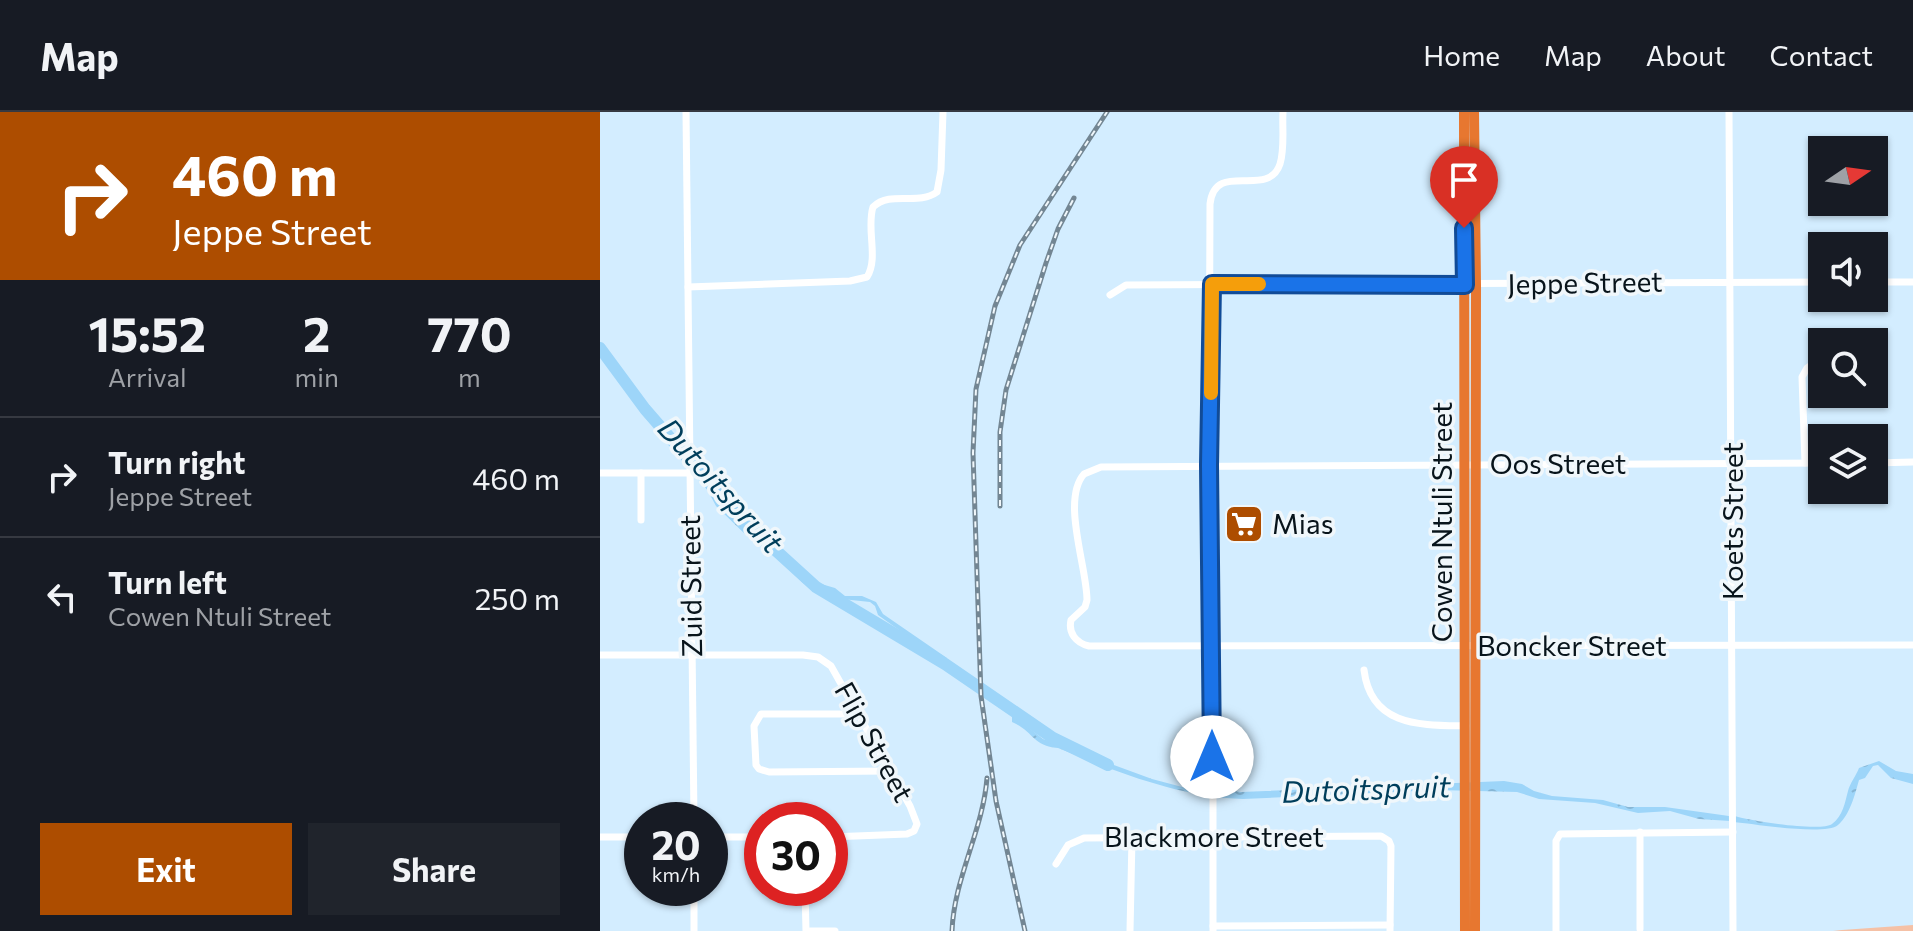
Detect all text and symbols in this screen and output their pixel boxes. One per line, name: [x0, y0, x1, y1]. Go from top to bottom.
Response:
text: Map: [40, 32, 119, 79]
text: Home: [1423, 38, 1500, 72]
text: Map: [1544, 38, 1602, 72]
text: About: [1646, 38, 1726, 72]
text: Contact: [1770, 38, 1873, 72]
north arrow: [1808, 136, 1888, 216]
map controls: [1808, 136, 1888, 504]
text: 460 m: [172, 139, 338, 208]
icon: right: [40, 144, 144, 248]
pin: [1430, 146, 1498, 228]
icon: arrive: [1442, 158, 1486, 202]
text: Jeppe Street: [172, 208, 372, 252]
button: sound: [1808, 232, 1888, 312]
street label: Jeppe Street: [1507, 264, 1663, 300]
text: 15:52: [88, 303, 206, 362]
text: 2: [303, 303, 330, 362]
text: 770: [427, 303, 512, 362]
button: search: [1808, 328, 1888, 408]
text: Arrival: [108, 361, 187, 392]
text: min: [295, 361, 339, 392]
text: m: [458, 361, 481, 392]
street label: Cowen Ntuli Street: [1424, 402, 1458, 642]
water label: Dutoitspruit: [652, 409, 793, 560]
button: layers: [1808, 424, 1888, 504]
street label: Koets Street: [1715, 442, 1749, 600]
text: Turn right: [108, 443, 245, 480]
street label: Oos Street: [1490, 446, 1626, 480]
icon: right: [40, 455, 84, 499]
text: 460 m: [472, 459, 560, 496]
text: Jeppe Street: [108, 480, 252, 511]
supermarket icon: Mias: [1223, 503, 1265, 545]
place label: Mias: [1272, 506, 1333, 540]
street label: Zuid Street: [672, 515, 708, 657]
text: Turn left: [108, 563, 227, 600]
icon: left: [40, 575, 84, 619]
text: 250 m: [475, 579, 560, 616]
text: Cowen Ntuli Street: [108, 600, 331, 631]
street label: Boncker Street: [1477, 628, 1667, 662]
street label: Flip Street: [828, 676, 922, 807]
position arrow: [1170, 715, 1254, 799]
water label: Dutoitspruit: [1281, 766, 1452, 809]
speed limit sign: 30: [744, 802, 848, 906]
text: 20: [651, 819, 701, 868]
street label: Blackmore Street: [1104, 819, 1324, 853]
button: Exit: [40, 823, 292, 915]
button: Share: [308, 823, 560, 915]
text: km/h: [652, 862, 700, 886]

